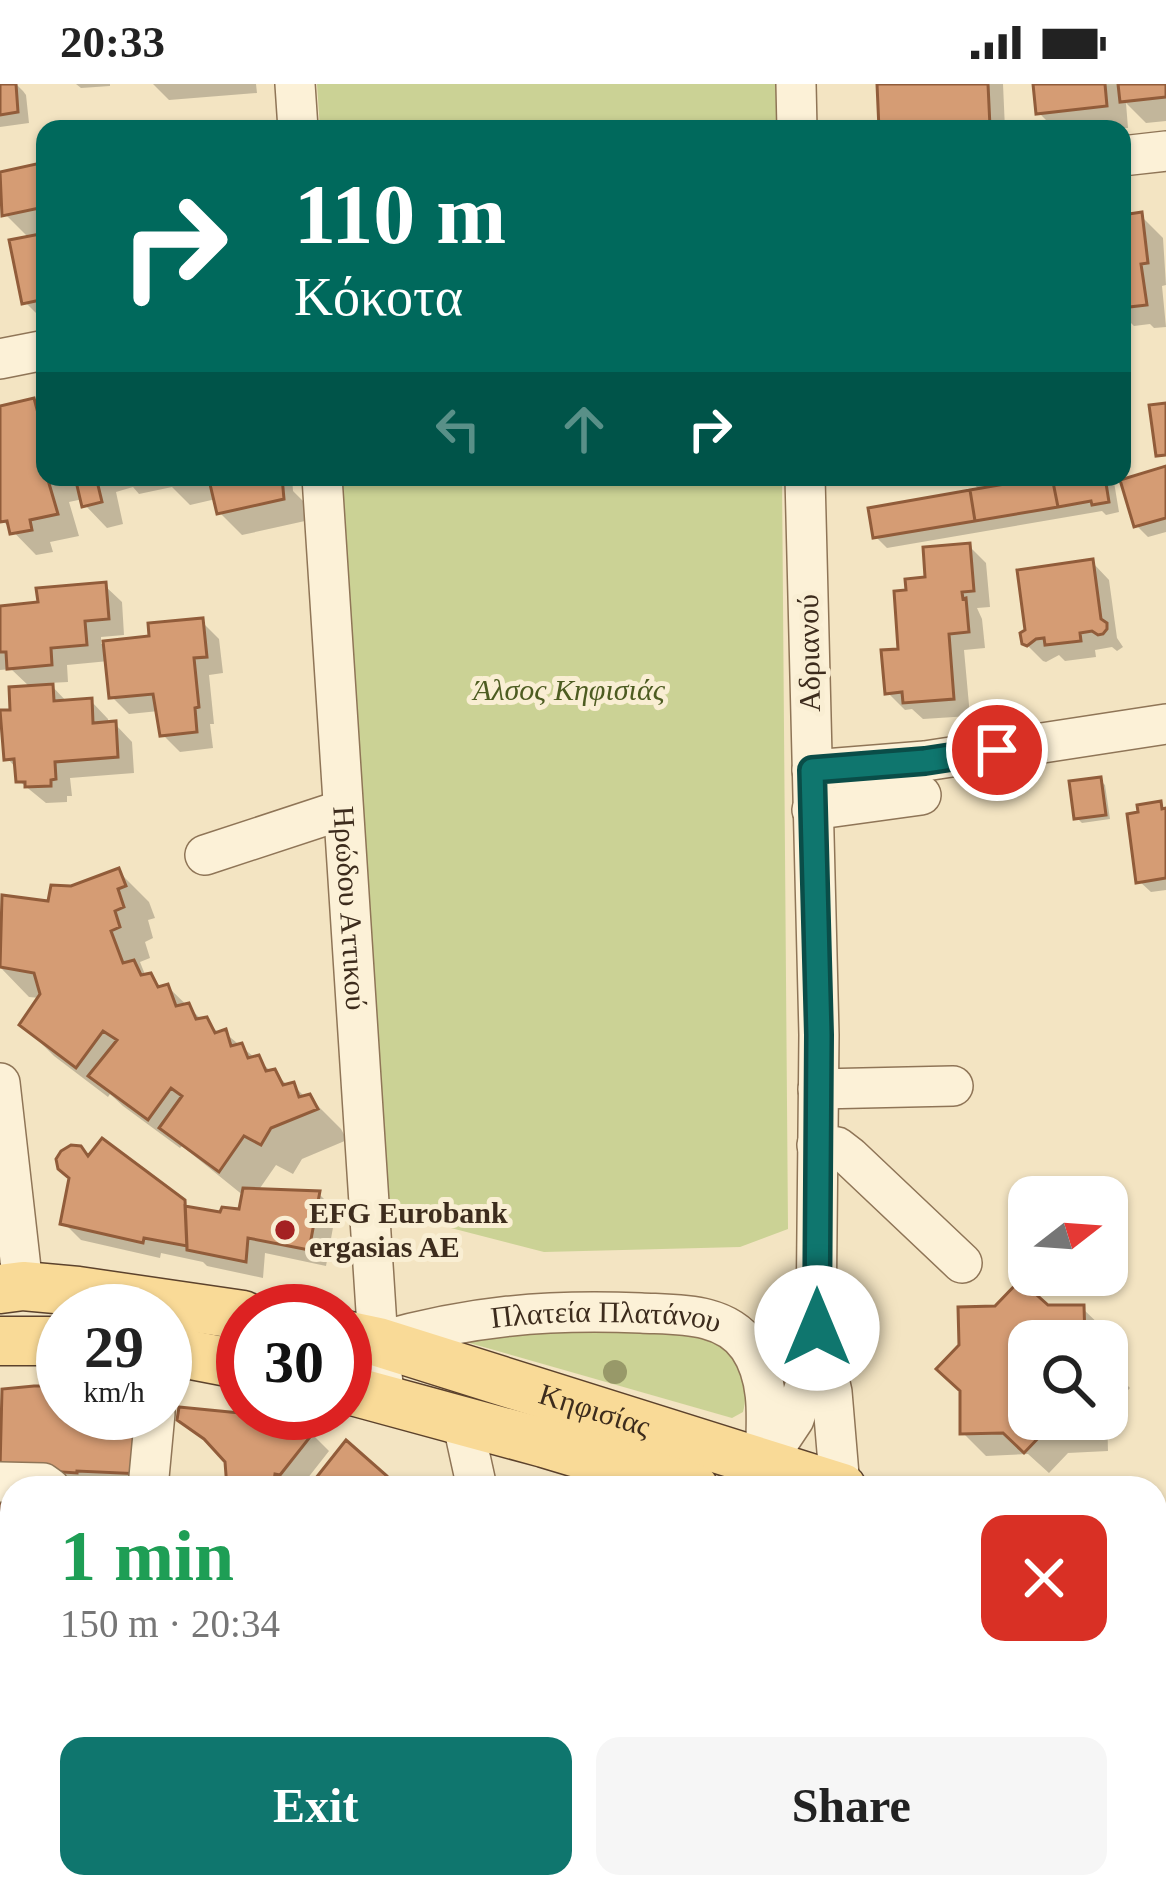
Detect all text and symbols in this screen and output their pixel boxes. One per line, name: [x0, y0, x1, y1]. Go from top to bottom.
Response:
text: 20:33: [60, 17, 165, 67]
icon: right: [96, 168, 252, 324]
text: 110 m: [294, 168, 506, 261]
text: Κόκοτα: [294, 267, 463, 327]
icon: left: [425, 396, 491, 462]
icon: ahead: [551, 396, 617, 462]
icon: right: [677, 396, 743, 462]
street label: Αδριανού: [791, 594, 826, 712]
park label: Άλσος Κηφισιάς: [471, 673, 666, 706]
pin: [946, 699, 1048, 801]
icon: arrive: [964, 717, 1030, 783]
street label: Ηρώδου Αττικού: [327, 805, 373, 1011]
north arrow: [1008, 1176, 1128, 1296]
map controls: [1008, 1176, 1128, 1440]
place label: EFG Eurobank ergasias AE: [309, 1196, 508, 1263]
marker: EFG Eurobank ergasias AE: [272, 1217, 298, 1243]
position arrow: [754, 1265, 880, 1391]
speed limit sign: 30: [216, 1284, 372, 1440]
street label: Πλατεία Πλατάνου: [489, 1295, 726, 1339]
text: 29: [84, 1314, 144, 1380]
button: search: [1008, 1320, 1128, 1440]
text: km/h: [83, 1375, 145, 1408]
street label: Κηφισίας: [535, 1377, 655, 1443]
button: close: [981, 1515, 1107, 1641]
text: 1 min: [60, 1516, 234, 1596]
text: 150 m · 20:34: [60, 1602, 280, 1645]
button: Exit: [60, 1737, 572, 1875]
button: Share: [596, 1737, 1107, 1875]

